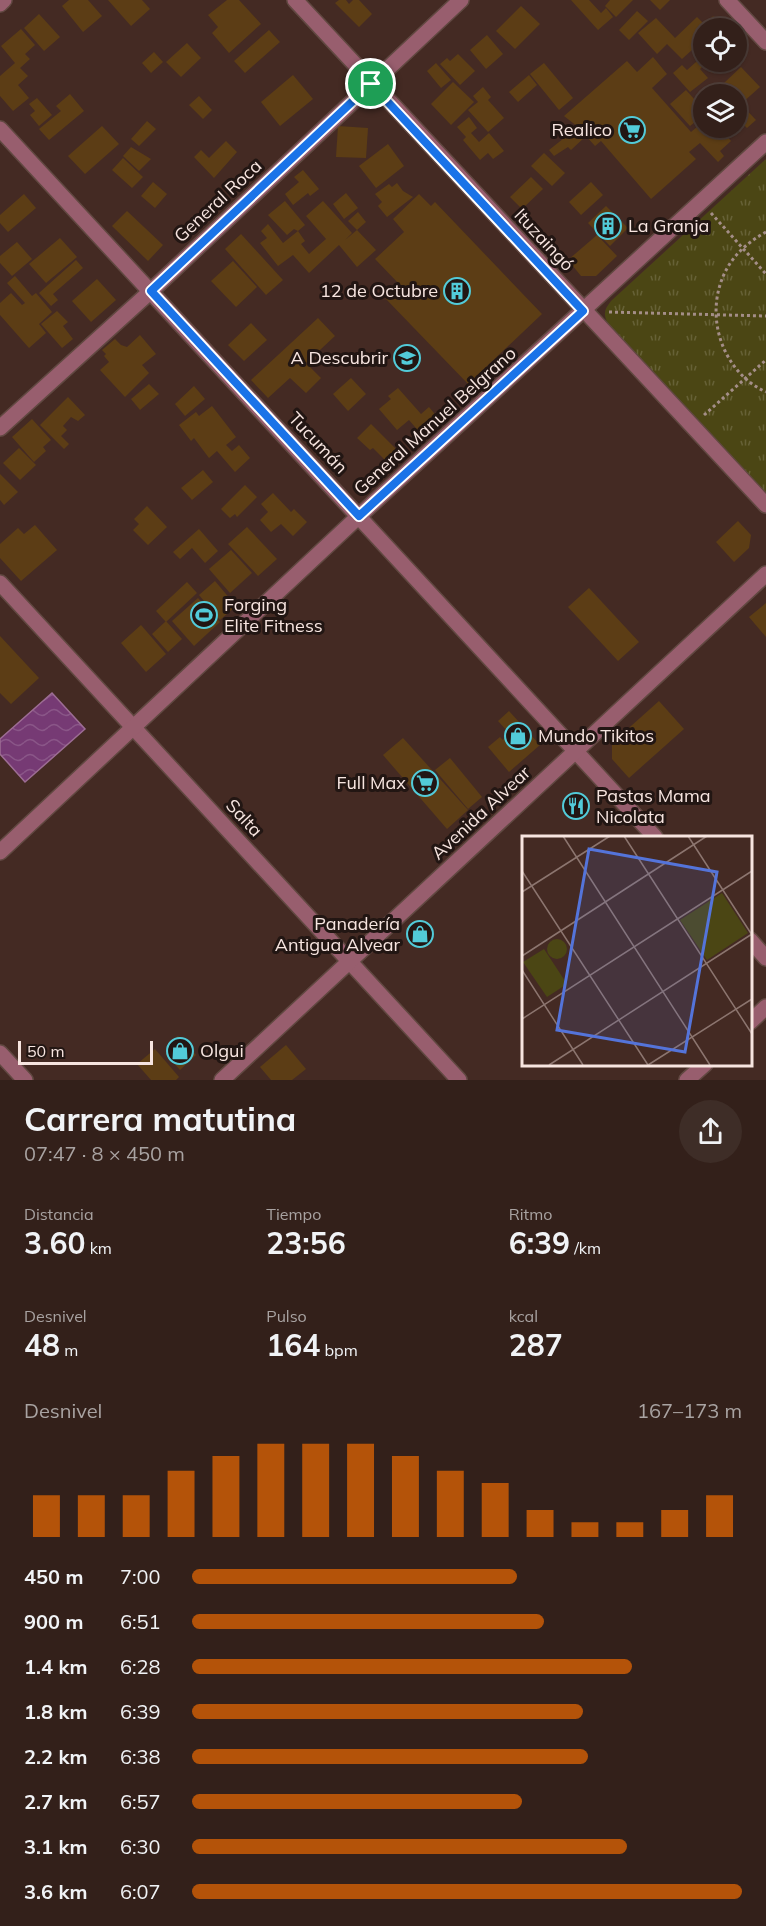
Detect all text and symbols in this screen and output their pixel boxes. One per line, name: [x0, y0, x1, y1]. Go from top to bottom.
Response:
map controls: [693, 18, 747, 138]
button: locate: [693, 18, 747, 72]
pin: [345, 58, 396, 109]
icon: arrive: [354, 67, 387, 100]
button: layers: [693, 84, 747, 138]
supermarket icon: Realico: [617, 115, 647, 145]
place label: Realico: [552, 118, 612, 141]
street label: General Roca: [169, 154, 266, 247]
street label: Ituzaingó: [510, 204, 579, 276]
building icon: La Granja: [593, 211, 623, 241]
place label: La Granja: [628, 214, 709, 237]
building icon: 12 de Octubre: [442, 276, 472, 306]
place label: 12 de Octubre: [320, 279, 438, 302]
street label: General Manuel Belgrano: [349, 342, 521, 500]
school or university icon: A Descubrir: [392, 343, 422, 373]
place label: A Descubrir: [290, 346, 388, 369]
street label: Tucumán: [284, 407, 353, 478]
place label: Forging Elite Fitness: [224, 593, 323, 637]
sports icon: Forging Elite Fitness: [189, 600, 219, 630]
shop icon: Mundo Tikitos: [503, 721, 533, 751]
place label: Mundo Tikitos: [538, 724, 654, 747]
street label: Avenida Alvear: [426, 761, 535, 864]
supermarket icon: Full Max: [410, 768, 440, 798]
place label: Full Max: [337, 771, 406, 794]
place label: Pastas Mama Nicolata: [596, 784, 711, 828]
restaurant icon: Pastas Mama Nicolata: [561, 791, 591, 821]
street label: Salta: [221, 794, 268, 841]
inset map: [522, 836, 751, 1065]
place label: Panadería Antigua Alvear: [275, 912, 400, 956]
shop icon: Panadería Antigua Alvear: [405, 919, 435, 949]
shop icon: Olgui: [165, 1036, 195, 1066]
scale bar: [18, 1038, 153, 1066]
place label: Olgui: [200, 1039, 244, 1062]
text: 50 m: [27, 1041, 64, 1061]
text: Carrera matutina: [24, 1098, 296, 1139]
button: share: [679, 1100, 742, 1163]
text: 07:47 · 8 × 450 m: [24, 1141, 185, 1166]
text: Distancia: [24, 1204, 94, 1224]
text: Tiempo: [266, 1204, 321, 1224]
text: Ritmo: [509, 1204, 552, 1224]
text: 3.60: [24, 1224, 85, 1262]
text: 23:56: [266, 1224, 346, 1262]
text: 6:39: [509, 1224, 570, 1262]
text: km: [85, 1238, 112, 1258]
text: /km: [570, 1238, 601, 1258]
text: Desnivel: [24, 1306, 87, 1326]
text: Pulso: [266, 1306, 307, 1326]
text: kcal: [509, 1306, 538, 1326]
text: 48: [24, 1326, 60, 1364]
text: 164: [266, 1326, 320, 1364]
text: 287: [509, 1326, 563, 1364]
text: m: [60, 1340, 78, 1360]
text: bpm: [320, 1340, 358, 1360]
text: Desnivel: [24, 1398, 102, 1423]
text: 167–173 m: [637, 1398, 742, 1423]
text: 450 m: [24, 1564, 83, 1589]
text: 7:00: [120, 1564, 161, 1589]
text: 900 m: [24, 1609, 83, 1634]
text: 6:51: [120, 1609, 161, 1634]
text: 1.4 km: [24, 1654, 87, 1679]
text: 6:28: [120, 1654, 161, 1679]
text: 1.8 km: [24, 1699, 87, 1724]
text: 6:39: [120, 1699, 161, 1724]
text: 2.2 km: [24, 1744, 87, 1769]
text: 6:38: [120, 1744, 161, 1769]
text: 2.7 km: [24, 1789, 87, 1814]
text: 6:57: [120, 1789, 161, 1814]
text: 3.1 km: [24, 1834, 87, 1859]
text: 6:30: [120, 1834, 161, 1859]
text: 3.6 km: [24, 1879, 87, 1904]
text: 6:07: [120, 1879, 161, 1904]

